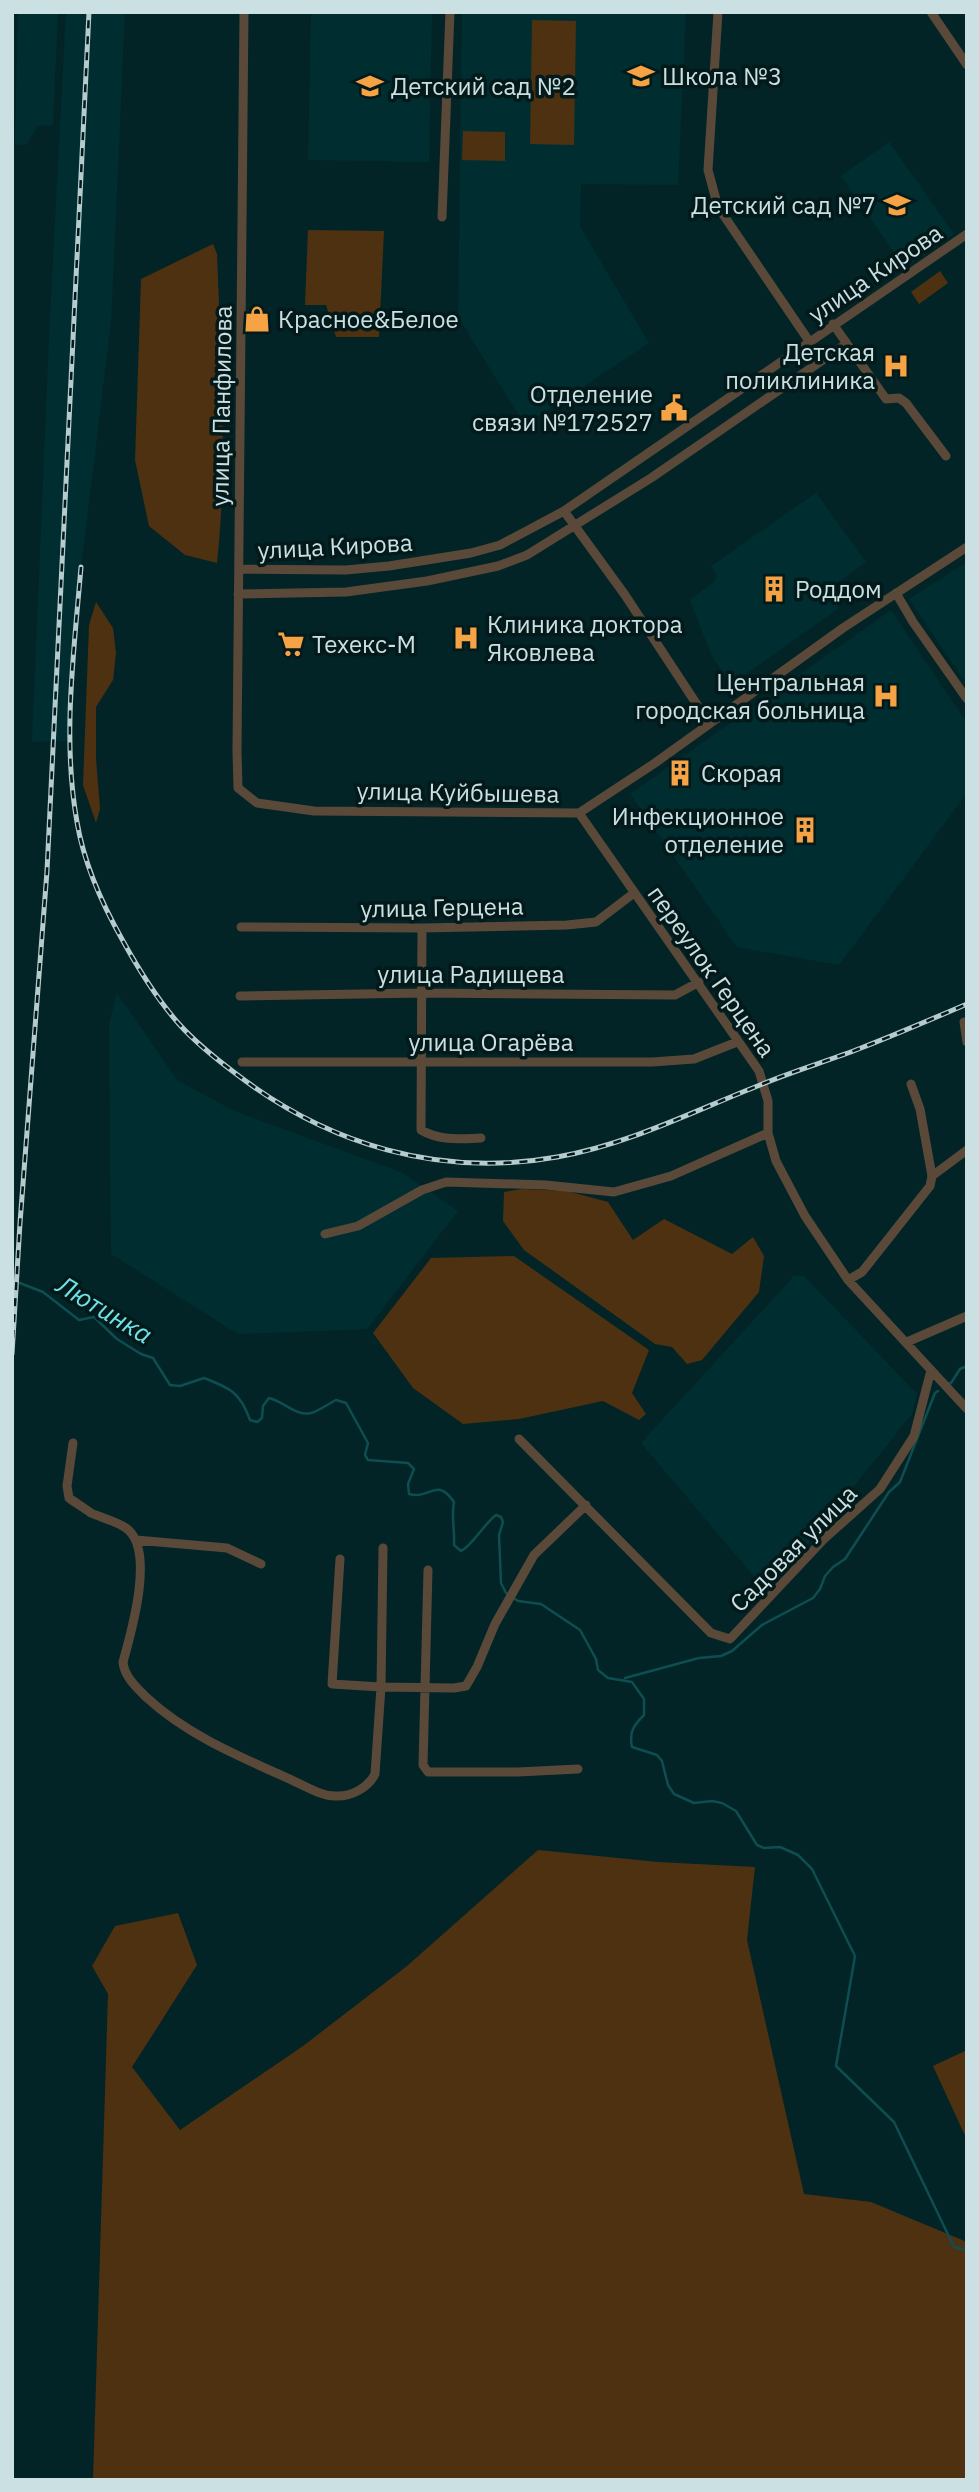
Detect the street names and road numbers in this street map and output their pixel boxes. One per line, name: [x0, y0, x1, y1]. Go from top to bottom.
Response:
street label: улица Кирова: [802, 216, 948, 330]
street label: улица Панфилова: [203, 305, 239, 507]
street label: улица Кирова: [257, 526, 414, 566]
street label: улица Куйбышева: [356, 774, 560, 810]
street label: переулок Герцена: [641, 879, 783, 1063]
street label: улица Герцена: [360, 890, 524, 924]
street label: улица Радищева: [377, 958, 565, 990]
street label: улица Огарёва: [408, 1026, 574, 1058]
street label: Садовая улица: [723, 1477, 864, 1618]

